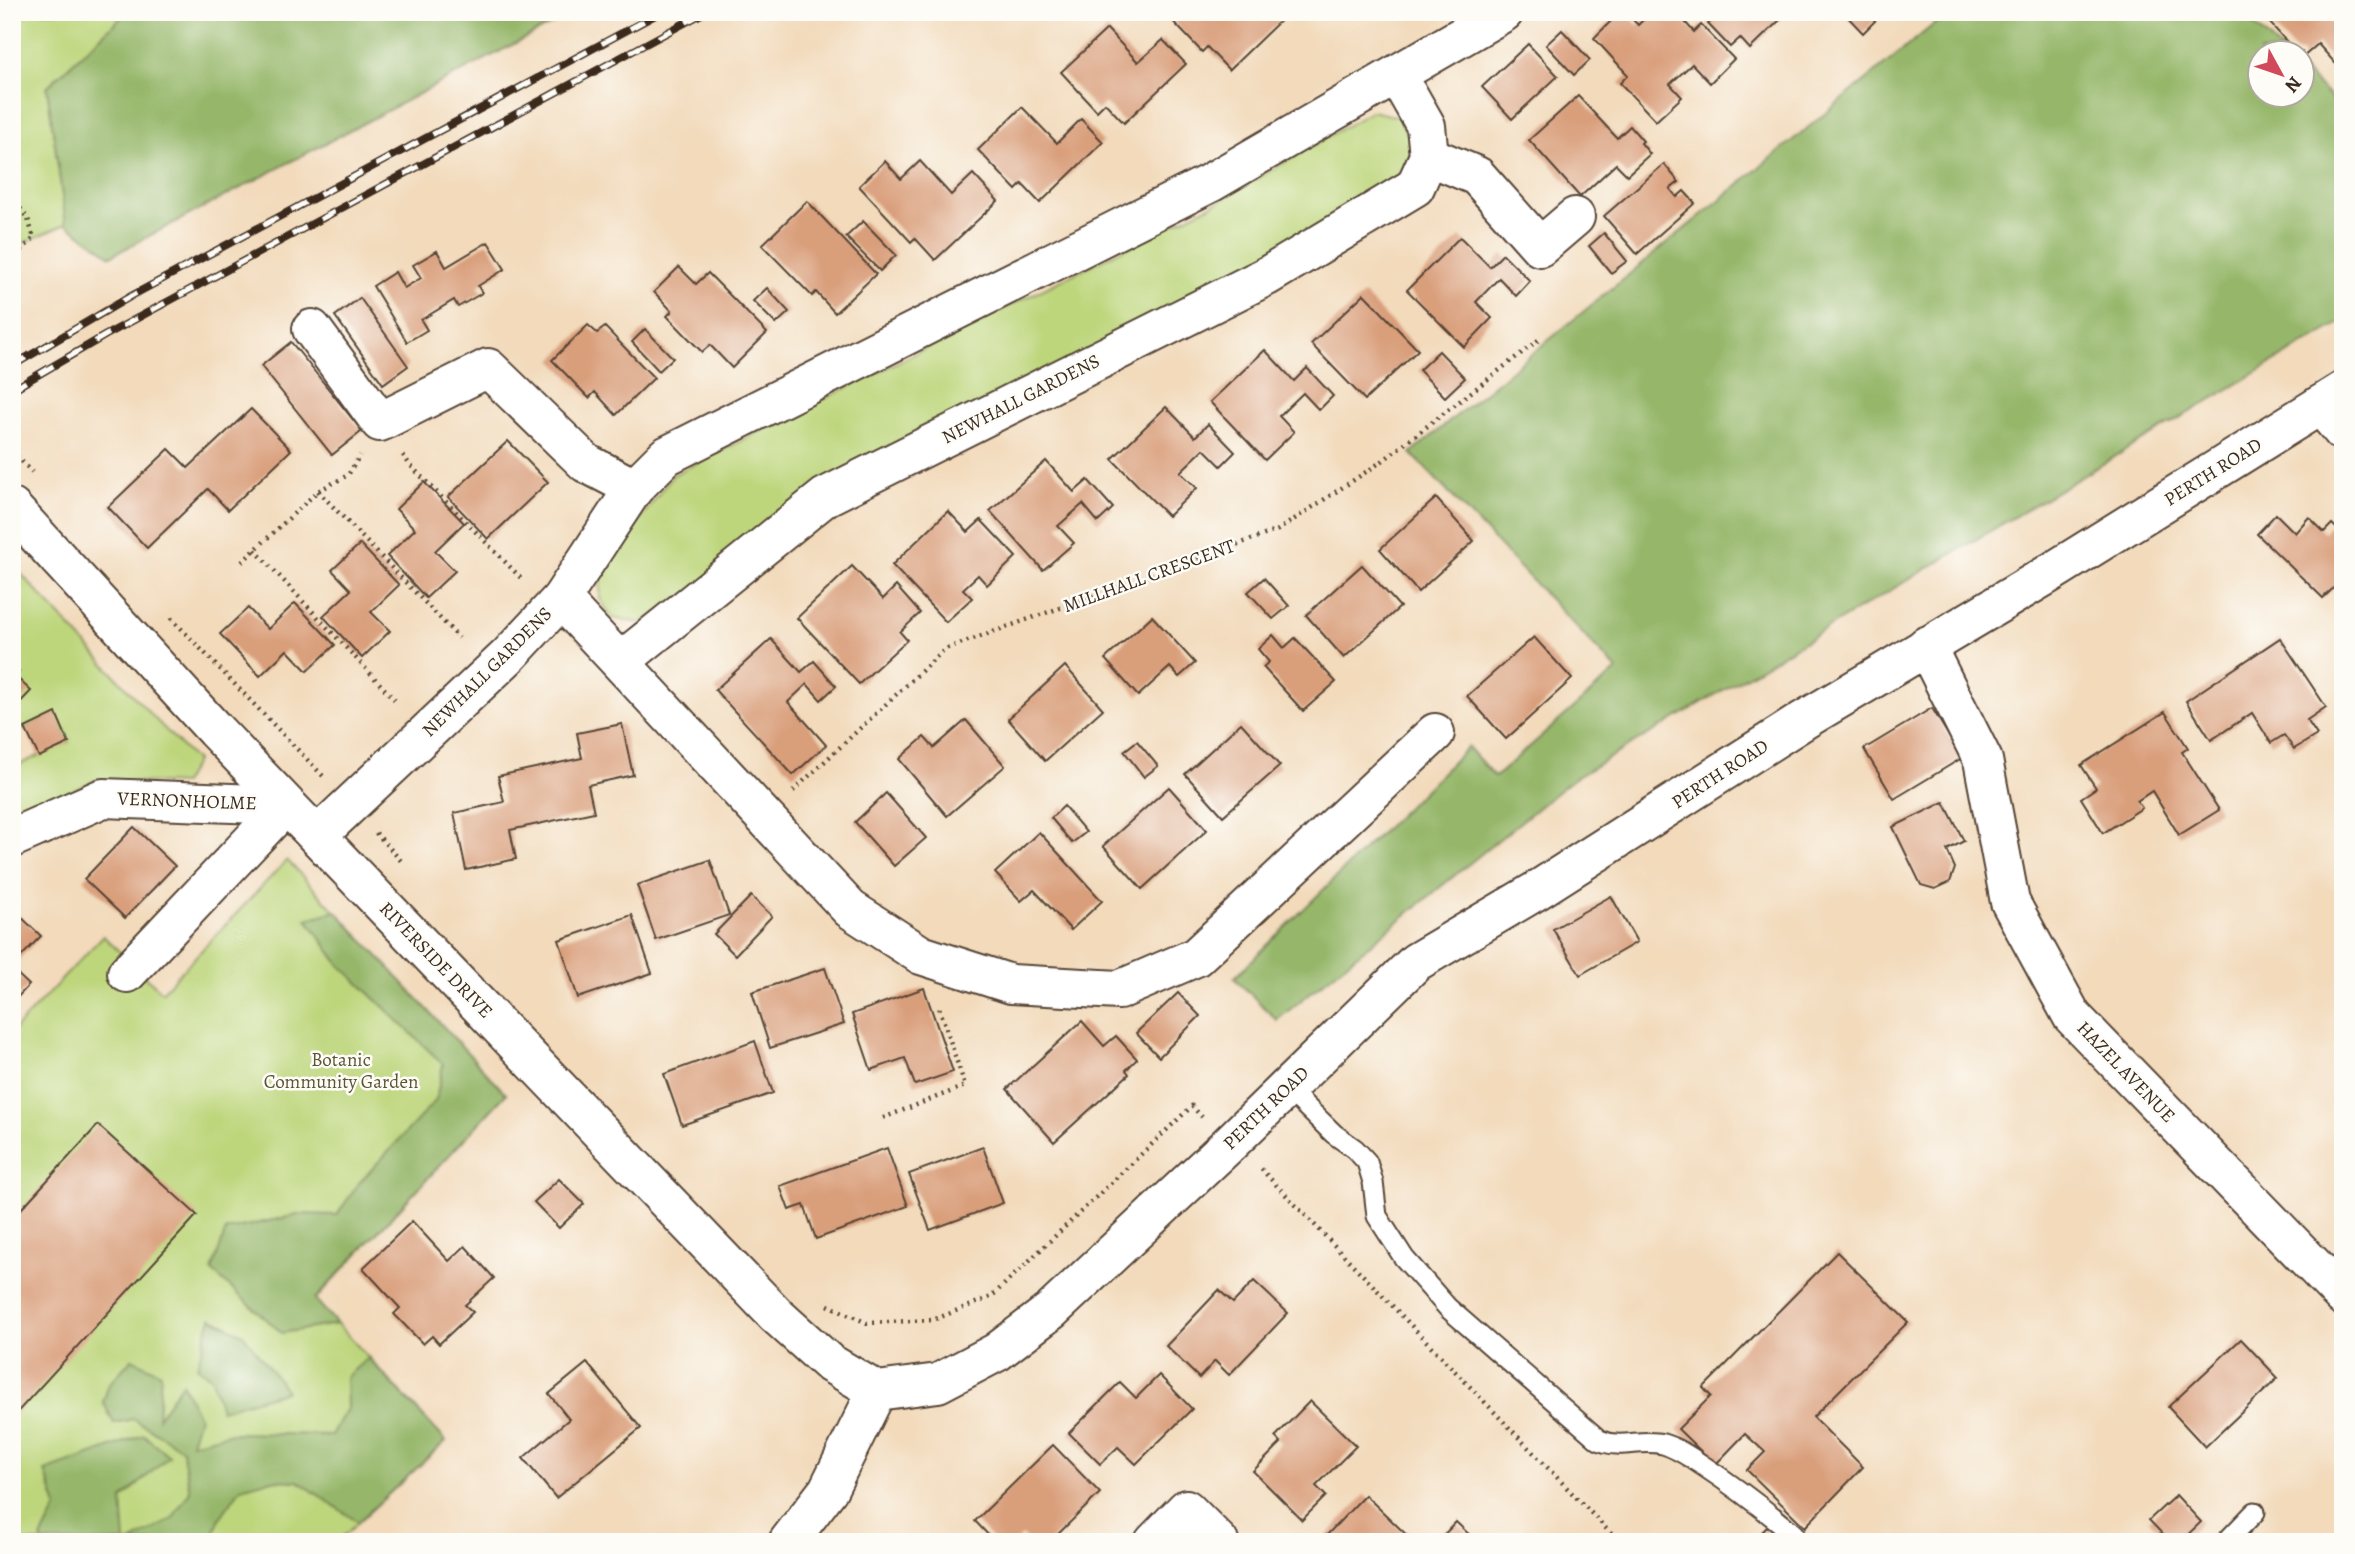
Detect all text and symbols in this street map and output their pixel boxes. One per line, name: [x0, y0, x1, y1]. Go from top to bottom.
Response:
north arrow: [2246, 38, 2316, 108]
text: N: [2279, 71, 2308, 98]
street label: NEWHALL GARDENS: [937, 348, 1105, 450]
street label: PERTH ROAD: [2159, 432, 2267, 512]
street label: MILLHALL CRESCENT: [1060, 533, 1239, 619]
street label: NEWHALL GARDENS: [416, 601, 558, 743]
street label: PERTH ROAD: [1667, 733, 1773, 815]
street label: VERNONHOLME: [116, 786, 257, 816]
street label: RIVERSIDE DRIVE: [374, 896, 498, 1024]
street label: HAZEL AVENUE: [2071, 1016, 2181, 1128]
park label: Botanic Community Garden: [264, 1047, 418, 1095]
street label: PERTH ROAD: [1217, 1060, 1315, 1156]

